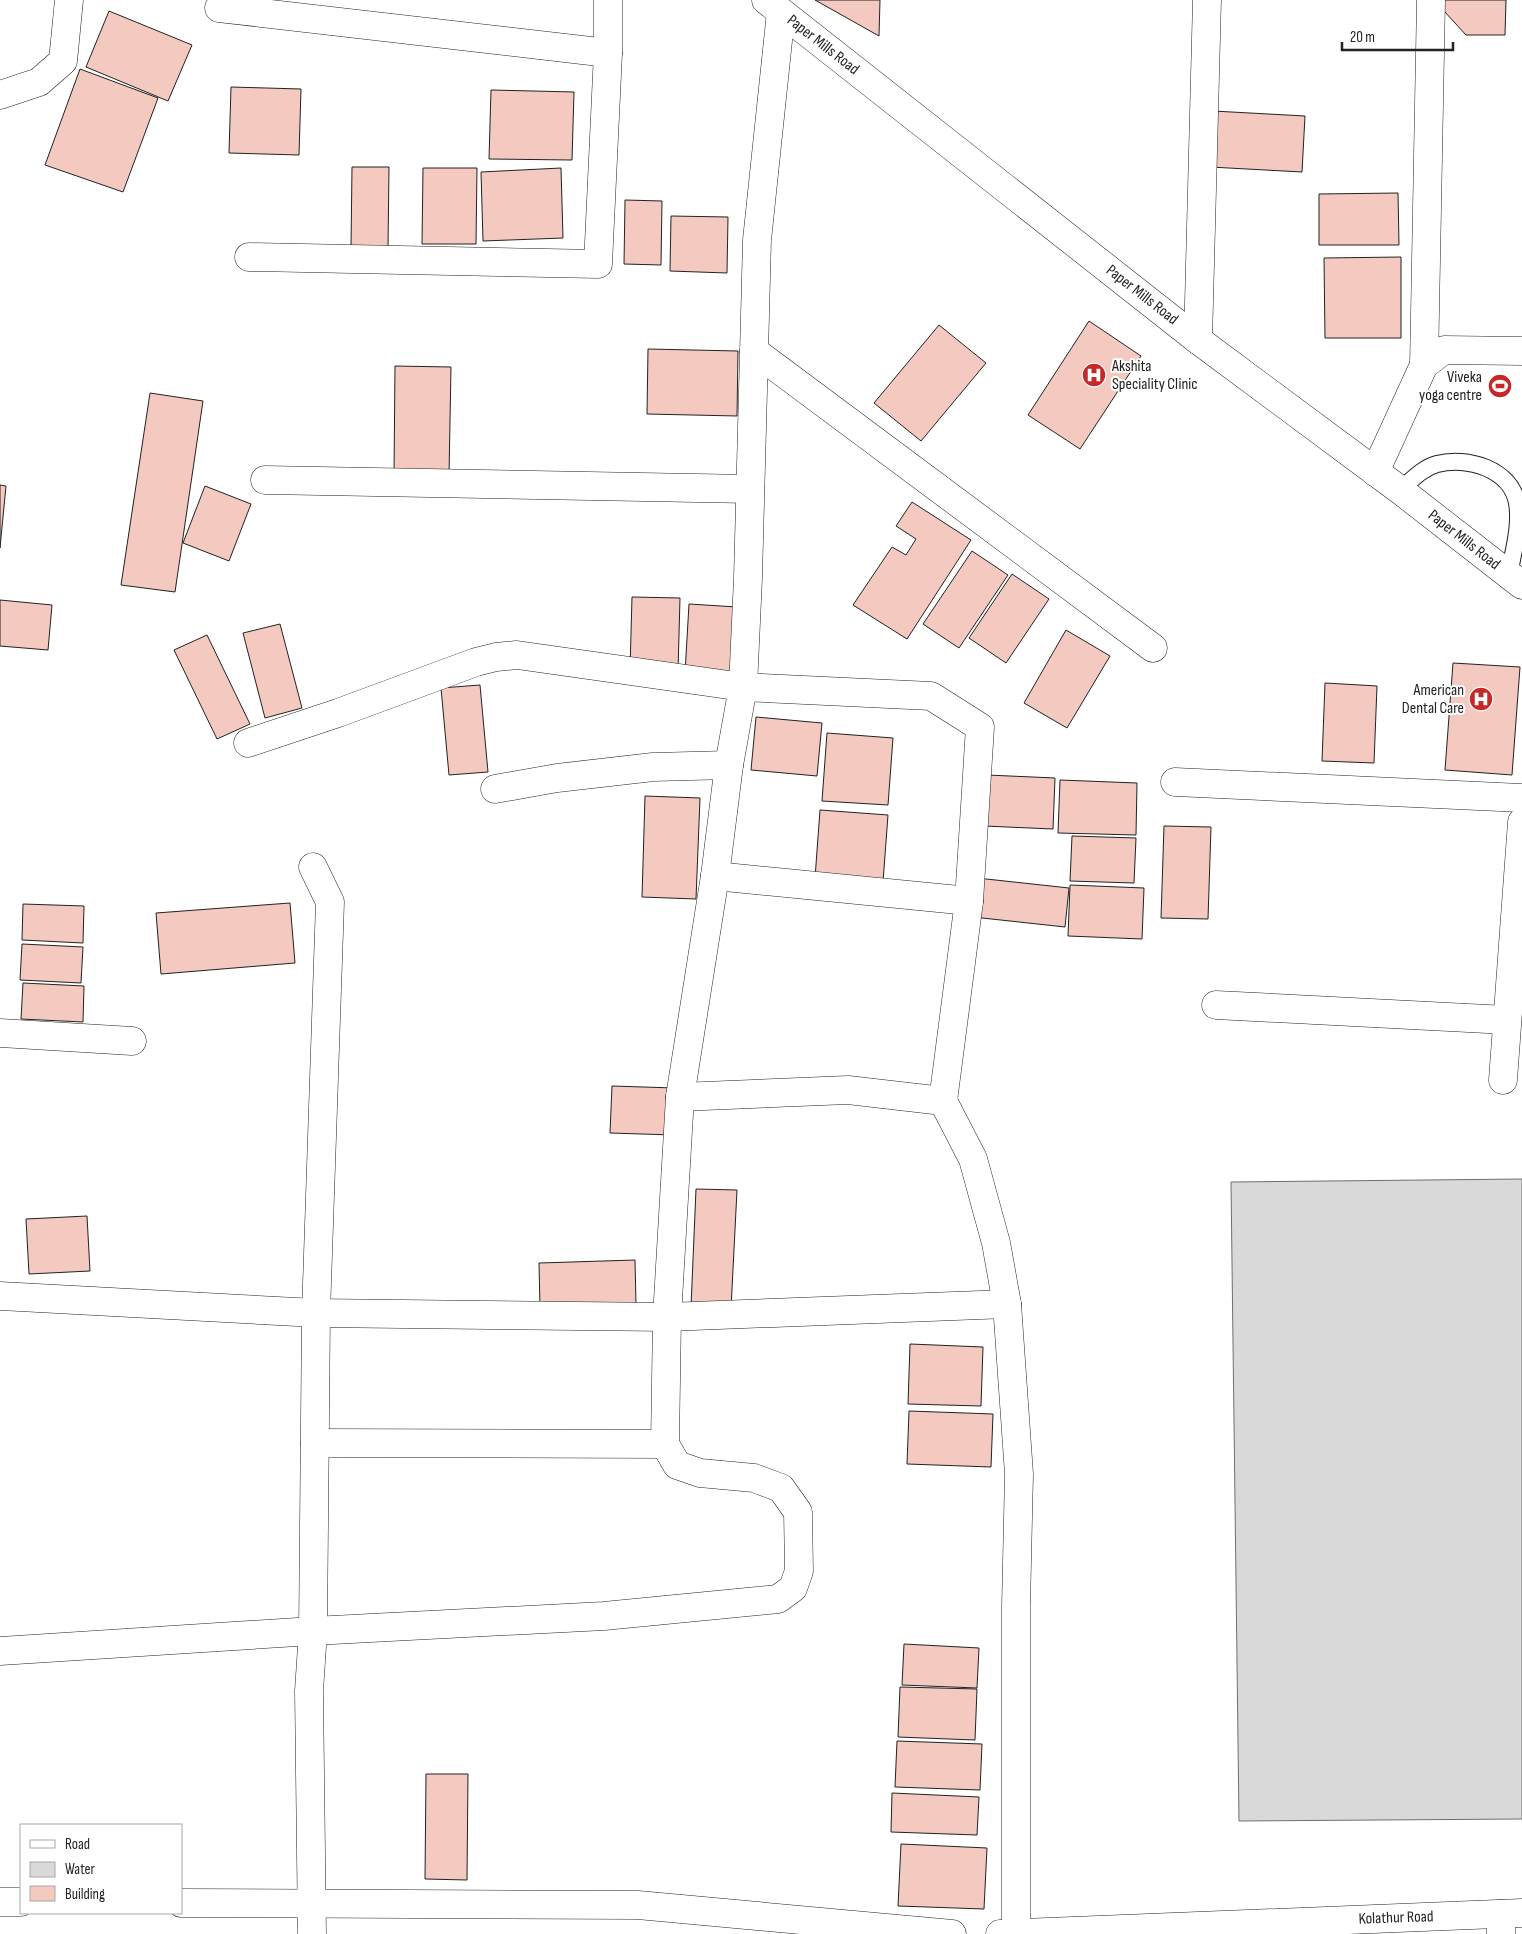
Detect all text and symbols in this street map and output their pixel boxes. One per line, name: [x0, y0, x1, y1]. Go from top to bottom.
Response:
street label: Paper Mills Road: [783, 11, 863, 79]
scale bar: [1342, 20, 1453, 52]
text: 20 m: [1350, 28, 1375, 47]
street label: Paper Mills Road: [1102, 261, 1182, 329]
place label: Akshita Speciality Clinic: [1111, 357, 1198, 394]
hospital icon: Akshita Speciality Clinic: [1081, 362, 1107, 388]
place label: Viveka yoga centre: [1419, 368, 1482, 405]
sports icon: Viveka yoga centre: [1487, 373, 1513, 399]
street label: Paper Mills Road: [1424, 506, 1504, 574]
place label: American Dental Care: [1402, 681, 1464, 718]
hospital icon: American Dental Care: [1468, 686, 1494, 712]
legend: [20, 1824, 182, 1914]
text: Road: [65, 1835, 90, 1854]
text: Water: [65, 1860, 96, 1879]
text: Building: [65, 1885, 105, 1904]
street label: Kolathur Road: [1358, 1907, 1434, 1929]

